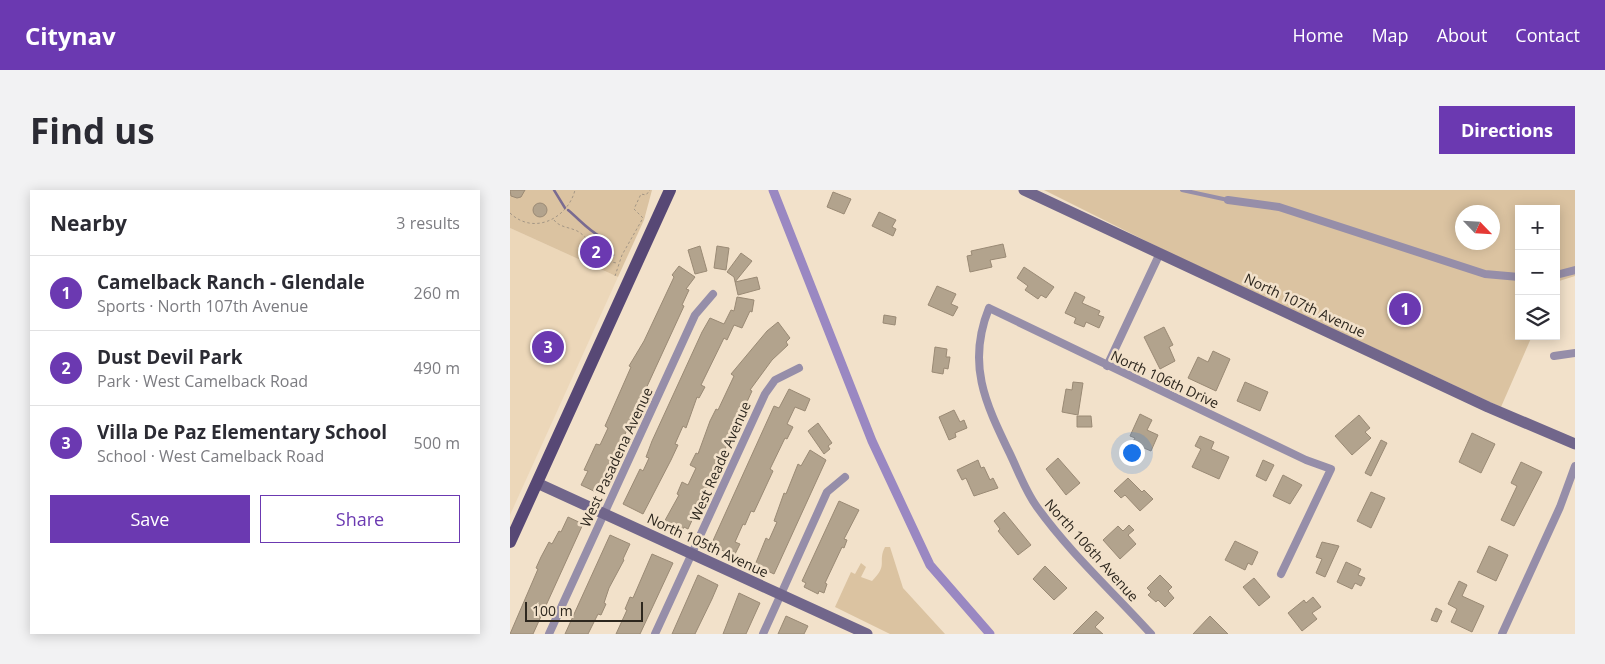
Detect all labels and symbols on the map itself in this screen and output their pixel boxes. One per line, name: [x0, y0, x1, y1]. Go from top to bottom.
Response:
north arrow: [1455, 205, 1500, 250]
pin: 2: [580, 233, 612, 271]
street label: North 107th Avenue: [1241, 269, 1369, 342]
pin: 1: [1389, 290, 1421, 328]
pin: 3: [532, 328, 564, 366]
street label: North 106th Drive: [1108, 346, 1222, 412]
street label: West Pasadena Avenue: [575, 384, 657, 530]
street label: West Reade Avenue: [685, 398, 755, 524]
your location: [1119, 440, 1145, 466]
street label: North 106th Avenue: [1041, 495, 1143, 605]
street label: North 105th Avenue: [644, 509, 772, 582]
scale bar: [525, 599, 642, 622]

